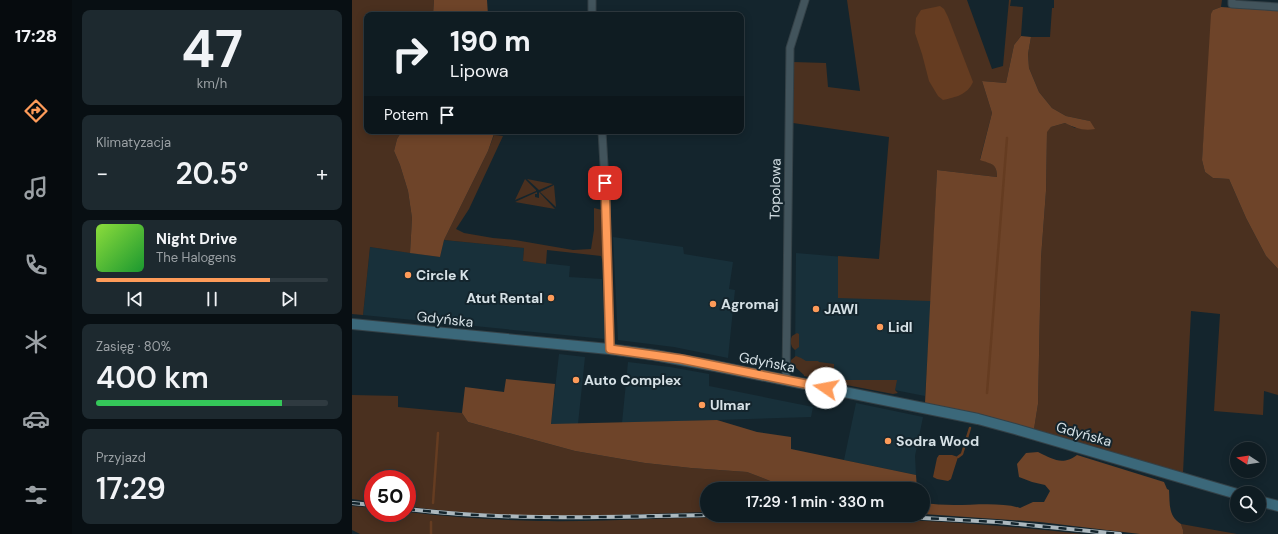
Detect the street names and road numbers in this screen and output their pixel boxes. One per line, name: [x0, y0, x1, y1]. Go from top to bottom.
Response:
street label: Topolowa: [765, 158, 785, 220]
street label: Gdyńska: [416, 307, 474, 331]
street label: Gdyńska: [737, 348, 797, 376]
street label: Gdyńska: [1054, 418, 1114, 450]

